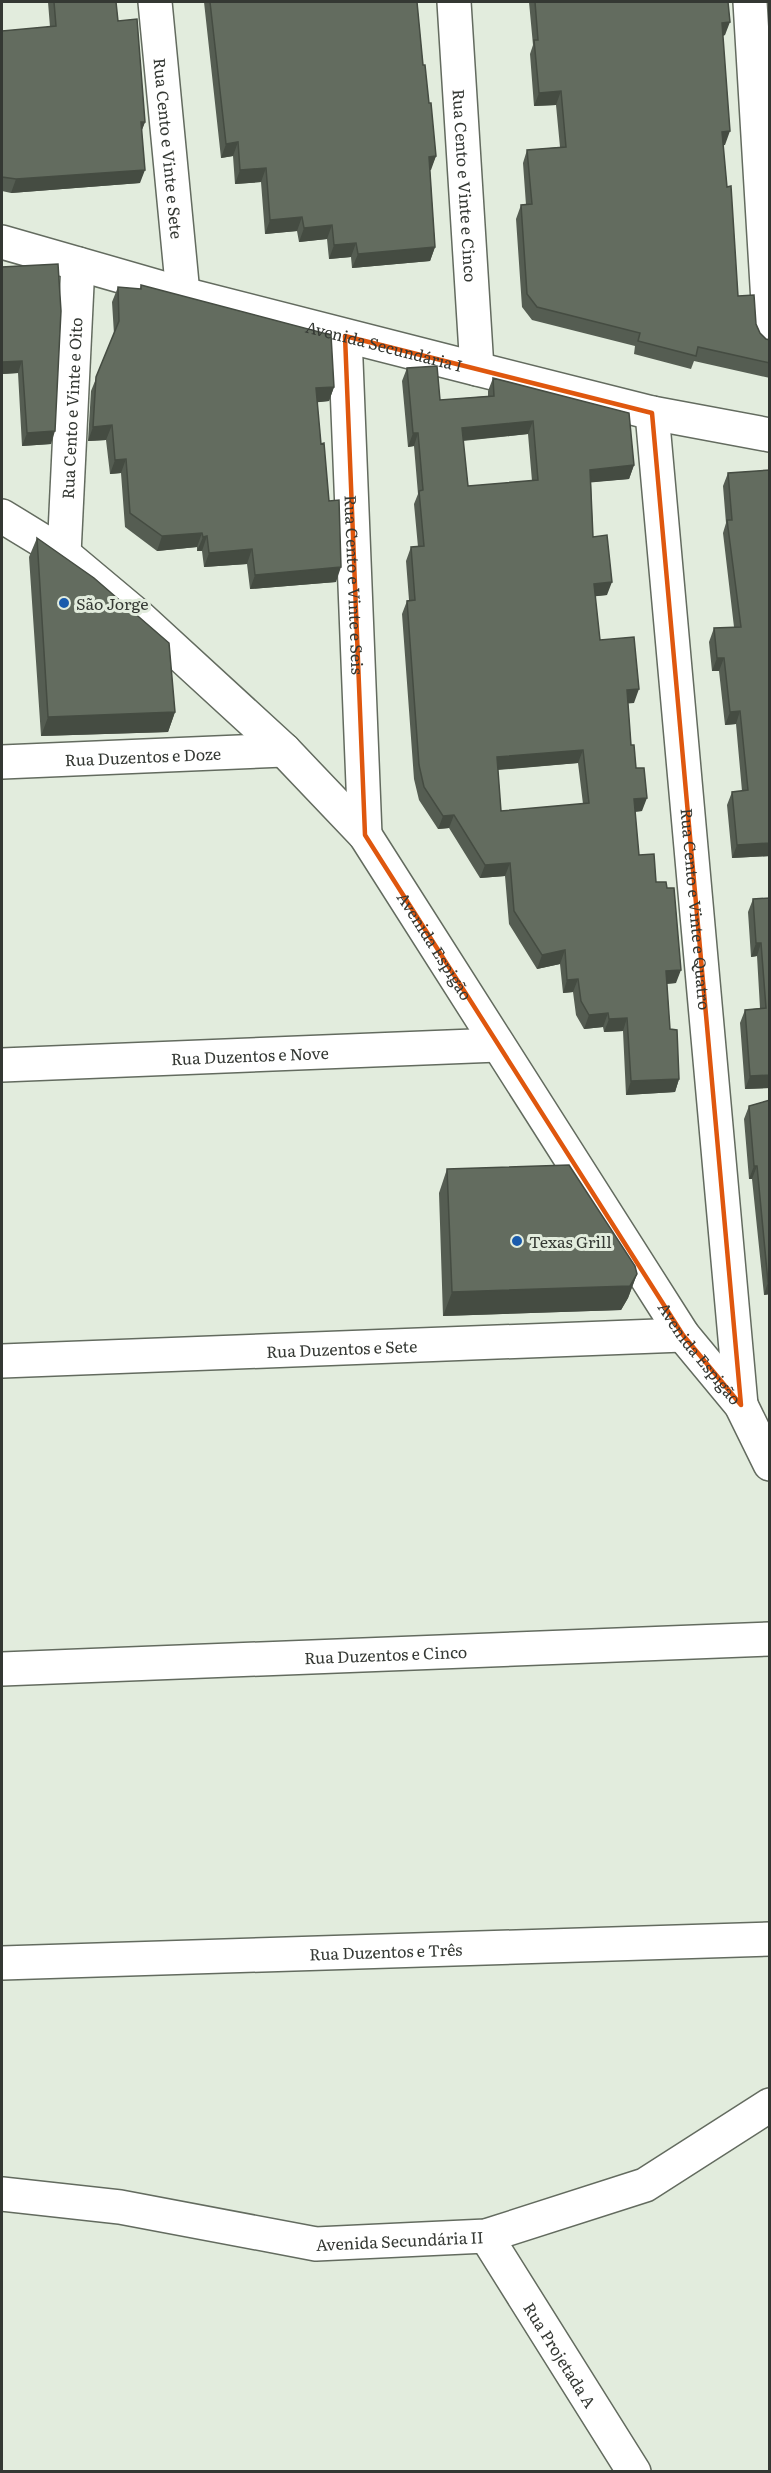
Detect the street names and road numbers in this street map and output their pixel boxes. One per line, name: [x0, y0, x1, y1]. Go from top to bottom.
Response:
street label: Rua Cento e Vinte e Sete: [148, 57, 190, 240]
street label: Rua Cento e Vinte e Cinco: [447, 88, 484, 283]
street label: Avenida Secundária I: [303, 314, 465, 377]
street label: Rua Cento e Vinte e Oito: [55, 317, 87, 500]
street label: Rua Cento e Vinte e Seis: [339, 495, 371, 675]
street label: Rua Duzentos e Doze: [64, 741, 222, 771]
street label: Rua Cento e Vinte e Quatro: [675, 807, 718, 1011]
street label: Avenida Espigão: [392, 887, 479, 1005]
street label: Rua Duzentos e Nove: [170, 1040, 329, 1070]
street label: Avenida Espigão: [653, 1297, 748, 1410]
street label: Rua Duzentos e Sete: [266, 1333, 418, 1363]
street label: Rua Duzentos e Cinco: [304, 1639, 468, 1669]
street label: Rua Duzentos e Três: [309, 1937, 463, 1965]
street label: Avenida Secundária II: [315, 2224, 484, 2256]
street label: Rua Projetada A: [518, 2297, 603, 2412]

